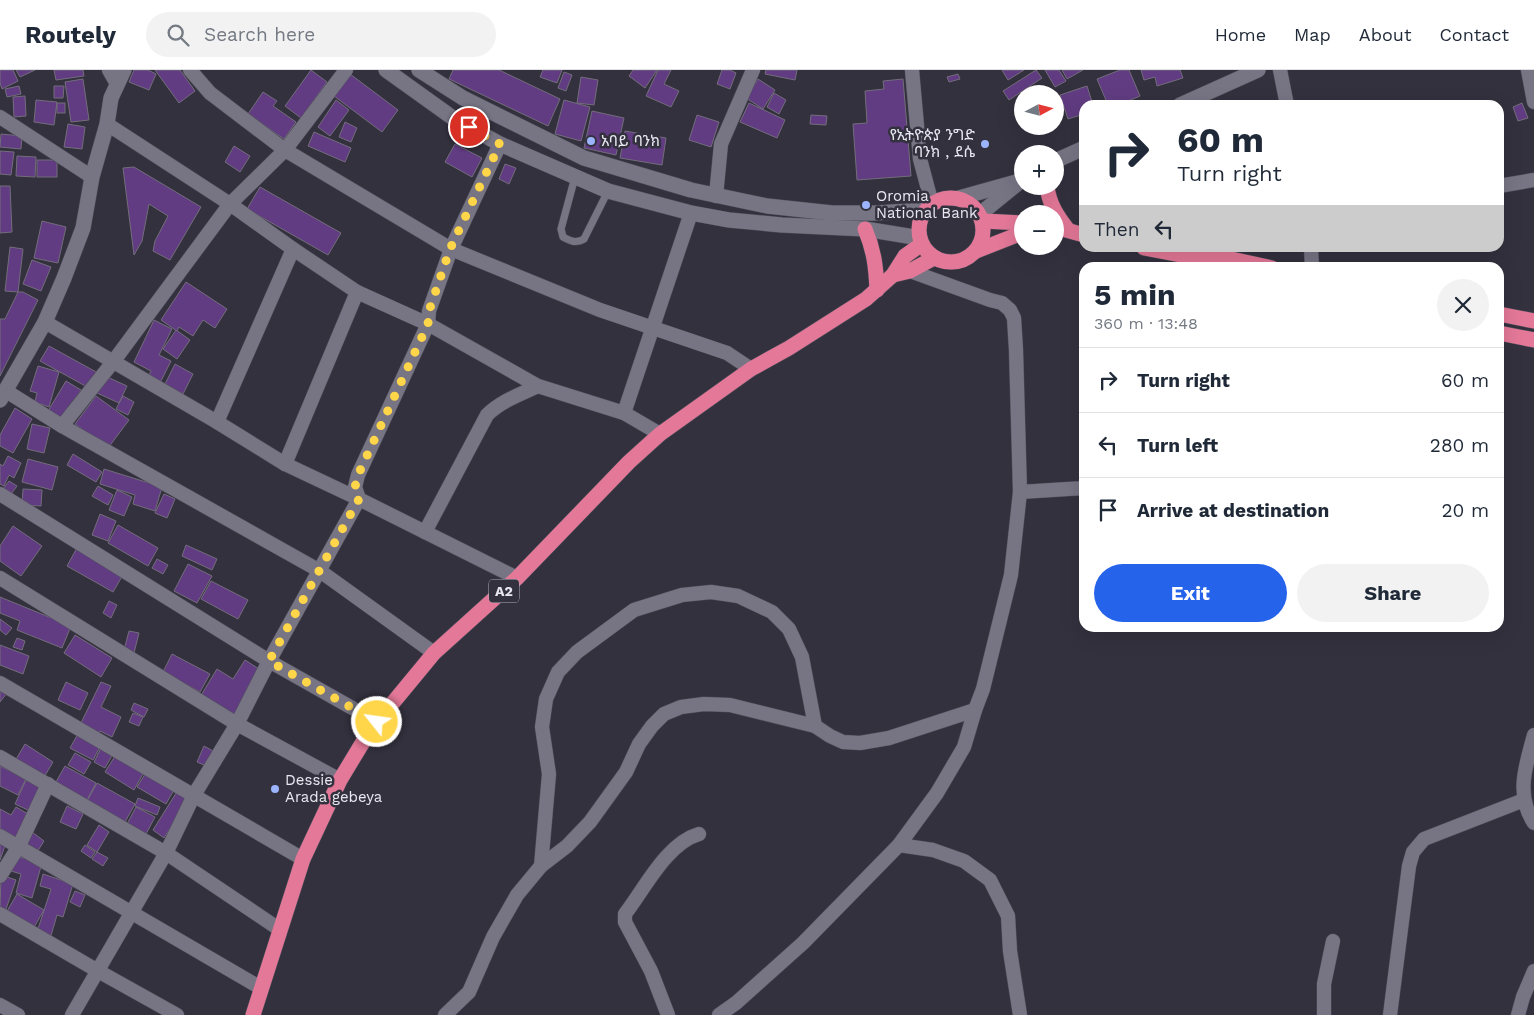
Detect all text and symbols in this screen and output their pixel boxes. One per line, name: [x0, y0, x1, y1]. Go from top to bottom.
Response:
search box: [146, 12, 496, 57]
text: Routely: [25, 21, 116, 49]
icon: search: [164, 21, 192, 49]
text: Search here: [204, 23, 315, 46]
text: Home: [1215, 24, 1266, 45]
text: Map: [1294, 24, 1331, 45]
text: About: [1359, 24, 1411, 45]
text: Contact: [1439, 24, 1509, 45]
north arrow: [1014, 85, 1064, 135]
map controls: [1014, 85, 1064, 255]
pin: [448, 106, 490, 148]
icon: arrive: [455, 113, 483, 141]
text: 60 m: [1177, 119, 1264, 161]
icon: right: [1094, 120, 1159, 185]
place label: የኢትዮጵያ ንግድ ባንክ , ደሴ: [890, 126, 975, 161]
place label: አባይ ባንክ: [601, 132, 660, 150]
marker: አባይ ባንክ: [585, 135, 597, 147]
marker: የኢትዮጵያ ንግድ ባንክ , ደሴ: [979, 138, 991, 150]
button: +: [1014, 145, 1064, 195]
text: Turn right: [1177, 161, 1282, 186]
place label: Oromia National Bank: [876, 187, 978, 222]
marker: Oromia National Bank: [860, 199, 872, 211]
button: −: [1014, 205, 1064, 255]
icon: left: [1150, 215, 1178, 243]
text: Then: [1094, 218, 1140, 241]
text: 5 min: [1094, 277, 1176, 312]
button: close: [1437, 279, 1489, 331]
text: 360 m · 13:48: [1094, 314, 1198, 333]
icon: right: [1094, 366, 1122, 394]
text: Turn right: [1137, 369, 1230, 392]
text: 60 m: [1441, 369, 1489, 392]
icon: left: [1094, 431, 1122, 459]
text: Turn left: [1137, 434, 1218, 457]
text: 280 m: [1430, 434, 1489, 457]
icon: arrive: [1094, 496, 1122, 524]
text: Arrive at destination: [1137, 499, 1329, 522]
text: 20 m: [1442, 499, 1489, 522]
button: Exit: [1094, 564, 1287, 622]
button: Share: [1297, 564, 1489, 622]
road number: A2: [489, 580, 519, 602]
position arrow: [350, 695, 402, 747]
place label: Dessie Arada gebeya: [285, 771, 383, 806]
marker: Dessie Arada gebeya: [269, 783, 281, 795]

